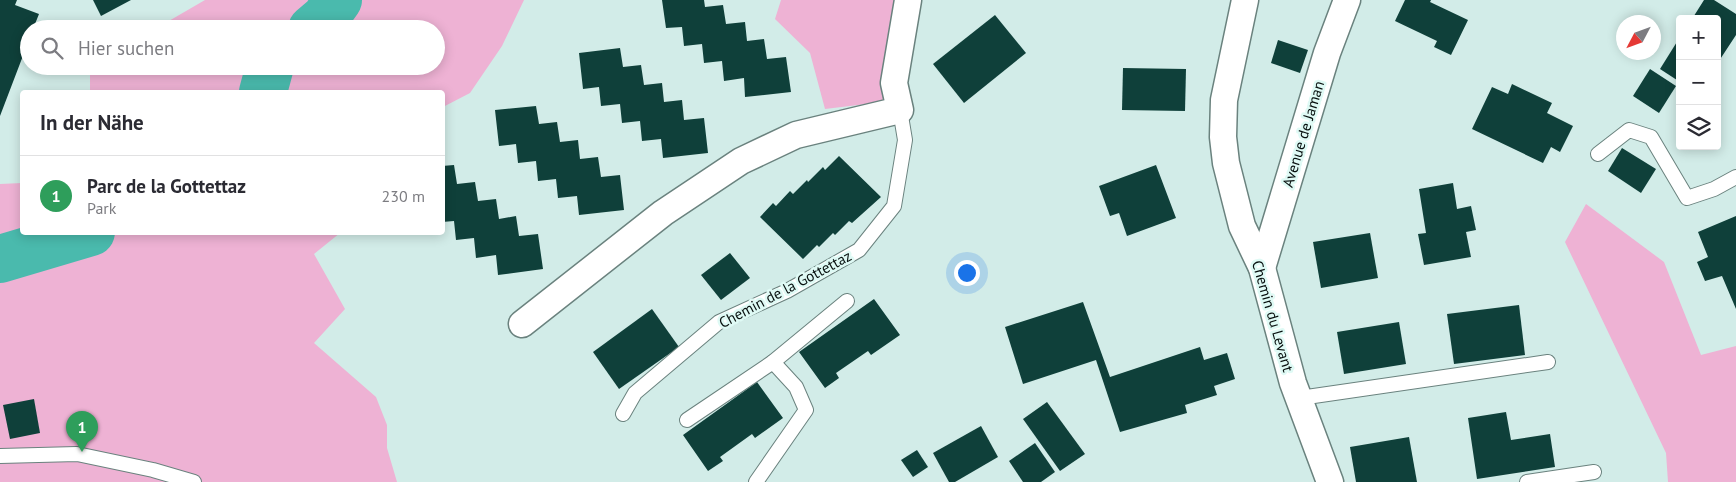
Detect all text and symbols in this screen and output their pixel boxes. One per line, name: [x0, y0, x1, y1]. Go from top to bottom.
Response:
north arrow: [1616, 15, 1661, 60]
map controls: [1676, 15, 1721, 150]
button: +: [1676, 15, 1721, 60]
search box: [20, 20, 445, 75]
icon: search: [38, 34, 66, 62]
text: Hier suchen: [78, 36, 174, 60]
button: −: [1676, 60, 1721, 105]
street label: Avenue de Jaman: [1278, 79, 1328, 189]
button: layers: [1676, 105, 1721, 150]
text: In der Nähe: [40, 109, 144, 136]
text: Parc de la Gottettaz: [87, 174, 246, 198]
text: 1: [51, 186, 61, 206]
text: 230 m: [382, 186, 425, 206]
text: Park: [87, 198, 116, 218]
street label: Chemin de la Gottettaz: [715, 246, 855, 332]
street label: Chemin du Levant: [1248, 258, 1298, 374]
your location: [954, 260, 980, 286]
pin: 1: [66, 411, 98, 452]

